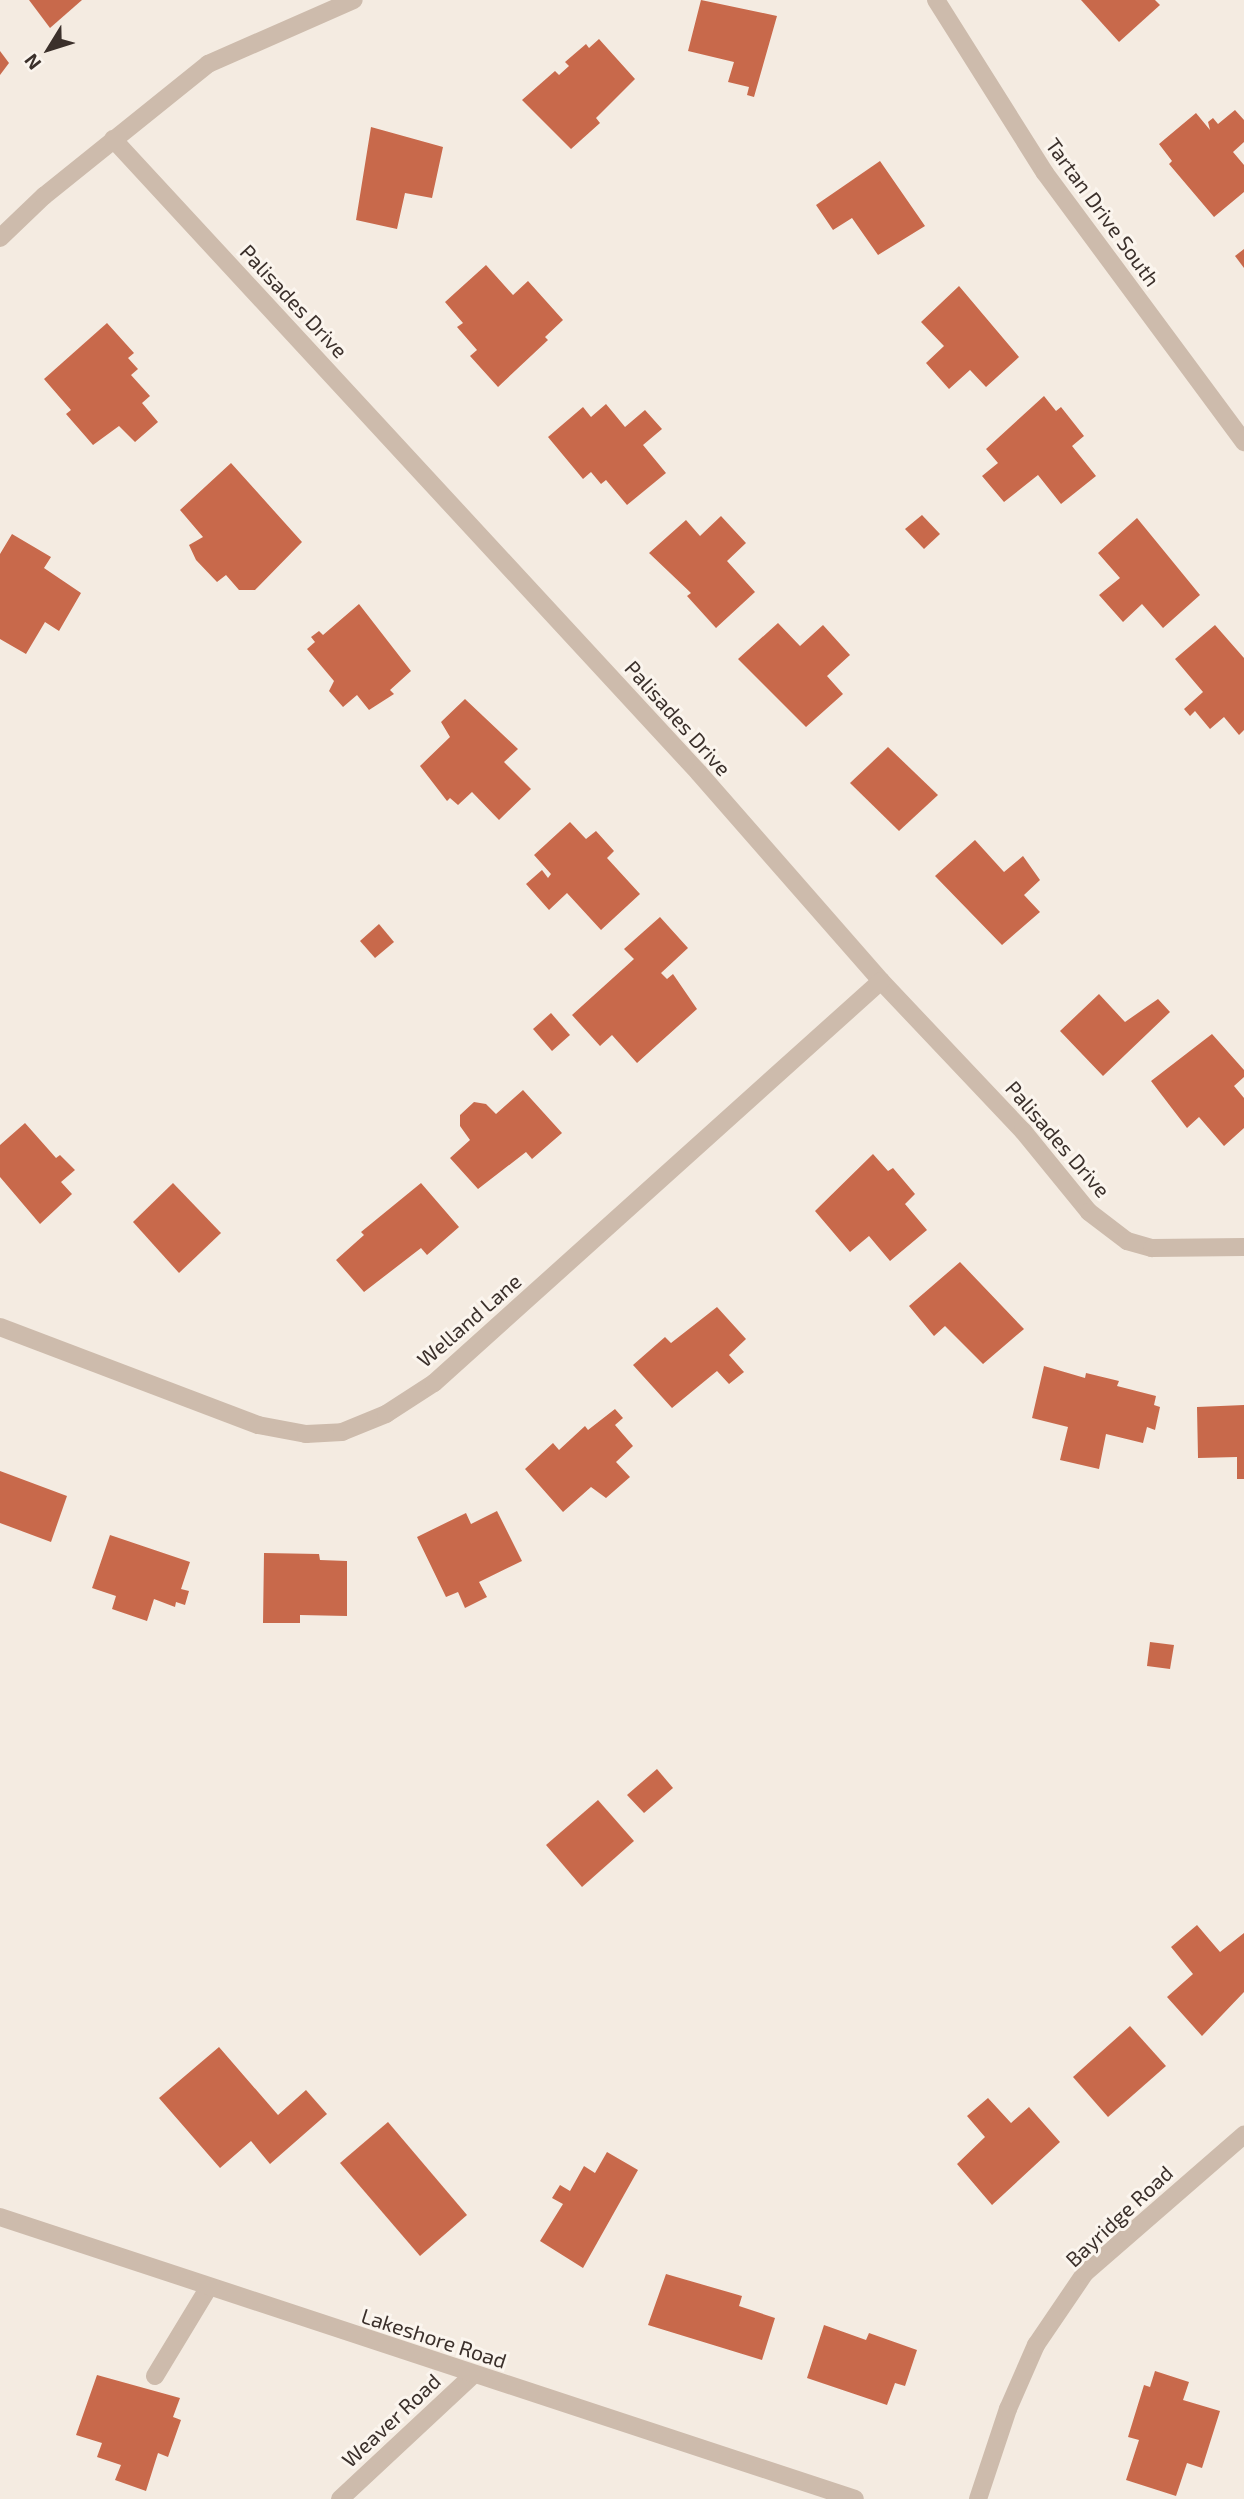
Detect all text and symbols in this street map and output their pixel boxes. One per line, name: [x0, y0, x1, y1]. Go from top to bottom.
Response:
north arrow: [14, 14, 84, 84]
text: N: [19, 50, 45, 75]
street label: Tartan Drive South: [1041, 133, 1165, 291]
street label: Palisades Drive: [235, 239, 353, 363]
street label: Palisades Drive: [620, 655, 736, 781]
street label: Palisades Drive: [1001, 1076, 1115, 1202]
street label: Welland Lane: [412, 1268, 526, 1372]
street label: Bayridge Road: [1060, 2160, 1178, 2272]
street label: Lakeshore Road: [358, 2303, 510, 2373]
street label: Weaver Road: [336, 2368, 446, 2472]

